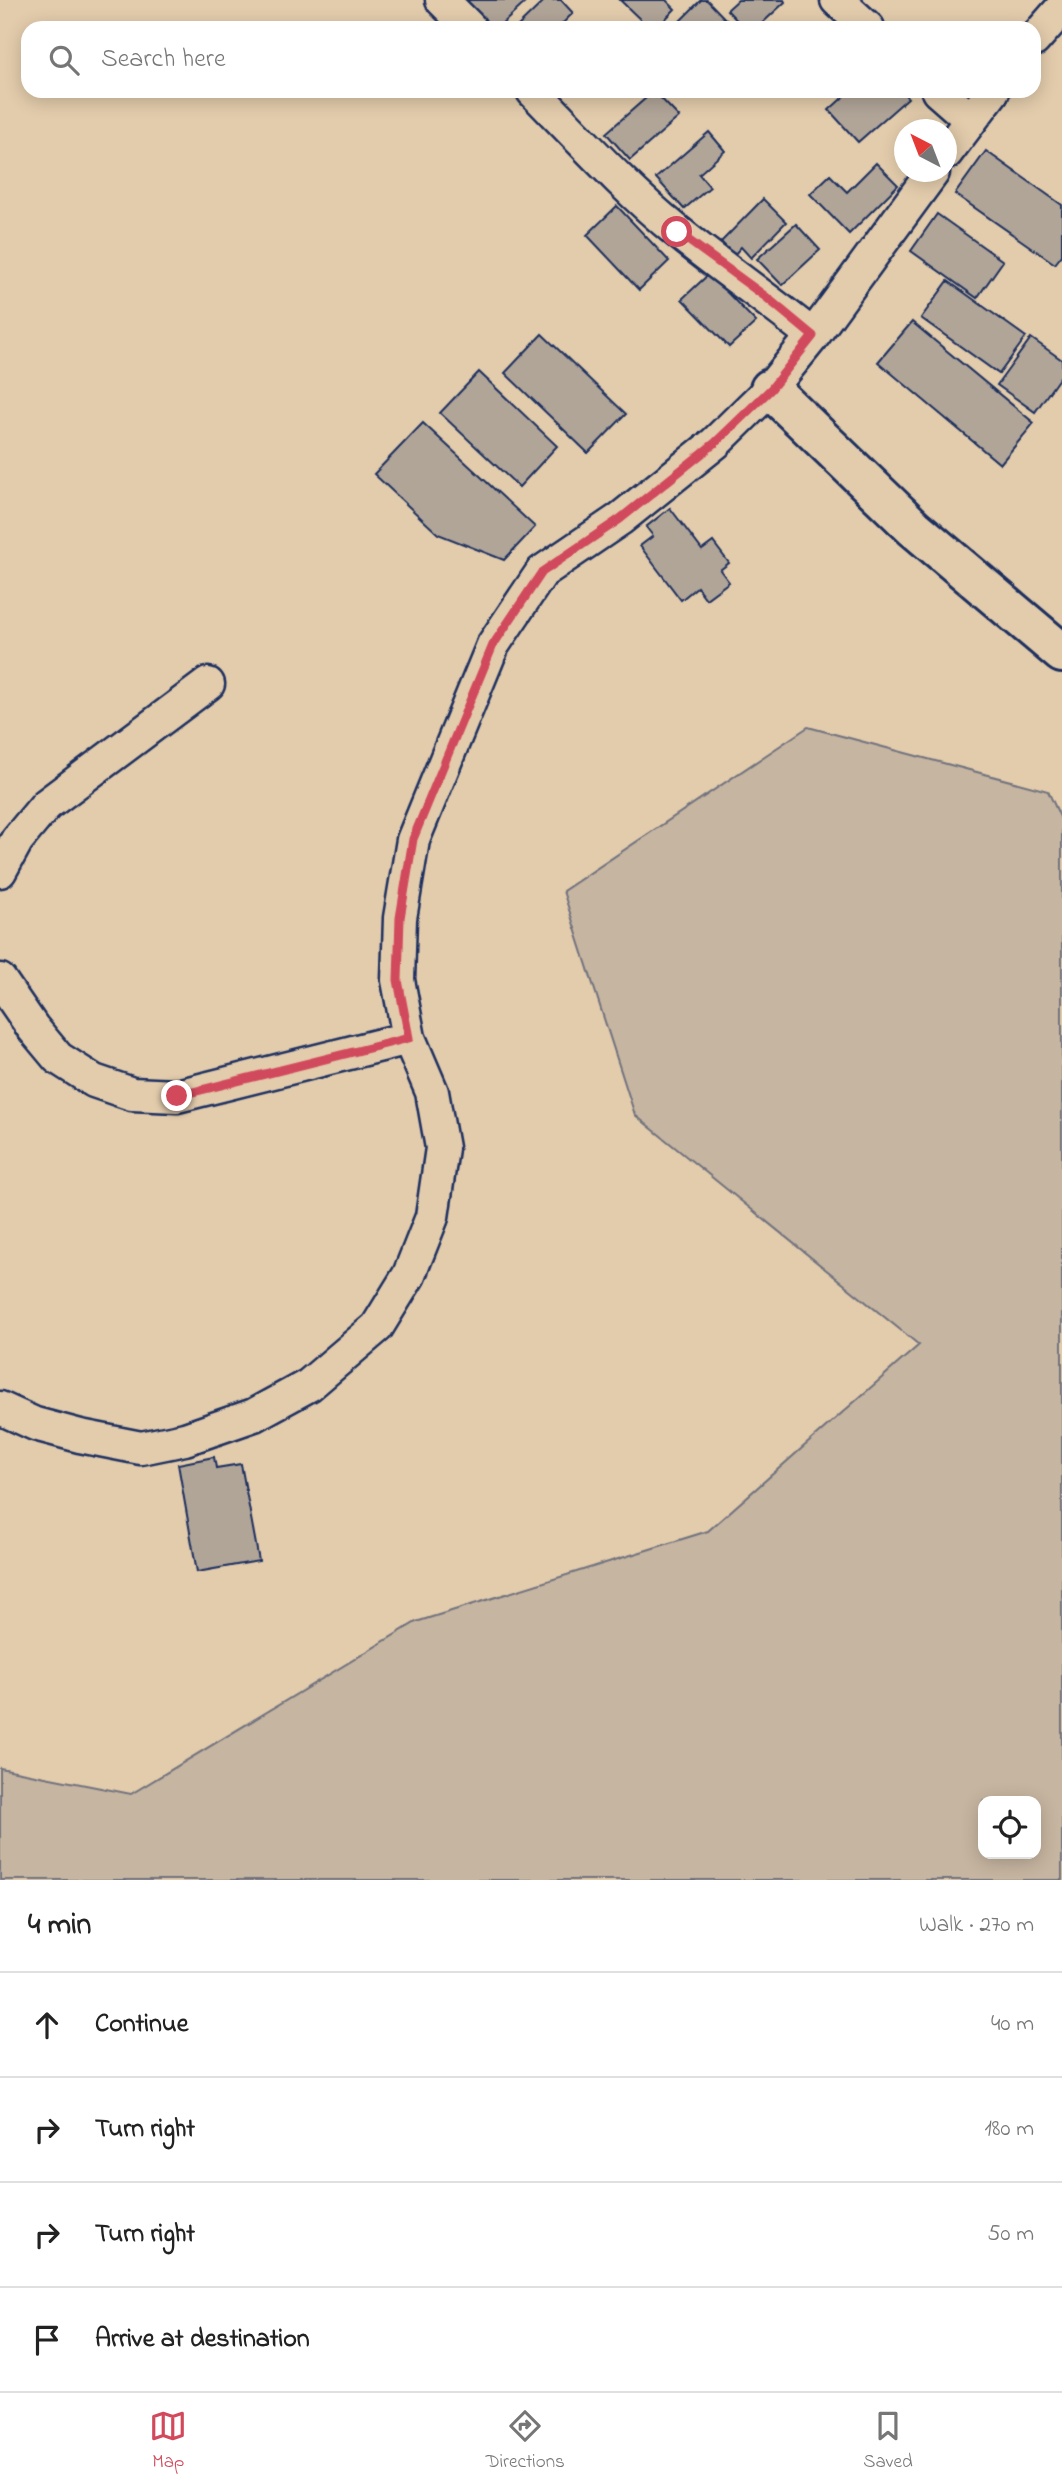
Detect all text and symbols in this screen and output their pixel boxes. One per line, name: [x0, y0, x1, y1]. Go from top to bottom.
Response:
search box: [21, 21, 1041, 98]
icon: search: [45, 41, 83, 79]
text: Search here: [101, 41, 226, 79]
north arrow: [894, 119, 957, 182]
route start: [661, 216, 692, 247]
route end: [161, 1080, 192, 1111]
map controls: [978, 1796, 1041, 1859]
button: locate: [978, 1796, 1041, 1859]
text: 4 min: [28, 1904, 91, 1948]
text: Walk · 270 m: [919, 1909, 1034, 1942]
icon: ahead: [28, 2006, 66, 2044]
text: Continue: [95, 2006, 188, 2044]
text: 40 m: [991, 2008, 1034, 2041]
icon: right: [28, 2111, 66, 2149]
text: Turn right: [95, 2111, 195, 2149]
text: 180 m: [985, 2113, 1034, 2146]
icon: right: [28, 2216, 66, 2254]
text: Turn right: [95, 2216, 195, 2254]
text: 50 m: [987, 2218, 1034, 2251]
icon: arrive: [28, 2321, 66, 2359]
text: Arrive at destination: [95, 2321, 310, 2359]
tab: Map: [149, 2407, 187, 2476]
tab: Directions: [486, 2407, 565, 2476]
tab: Saved: [863, 2407, 913, 2476]

